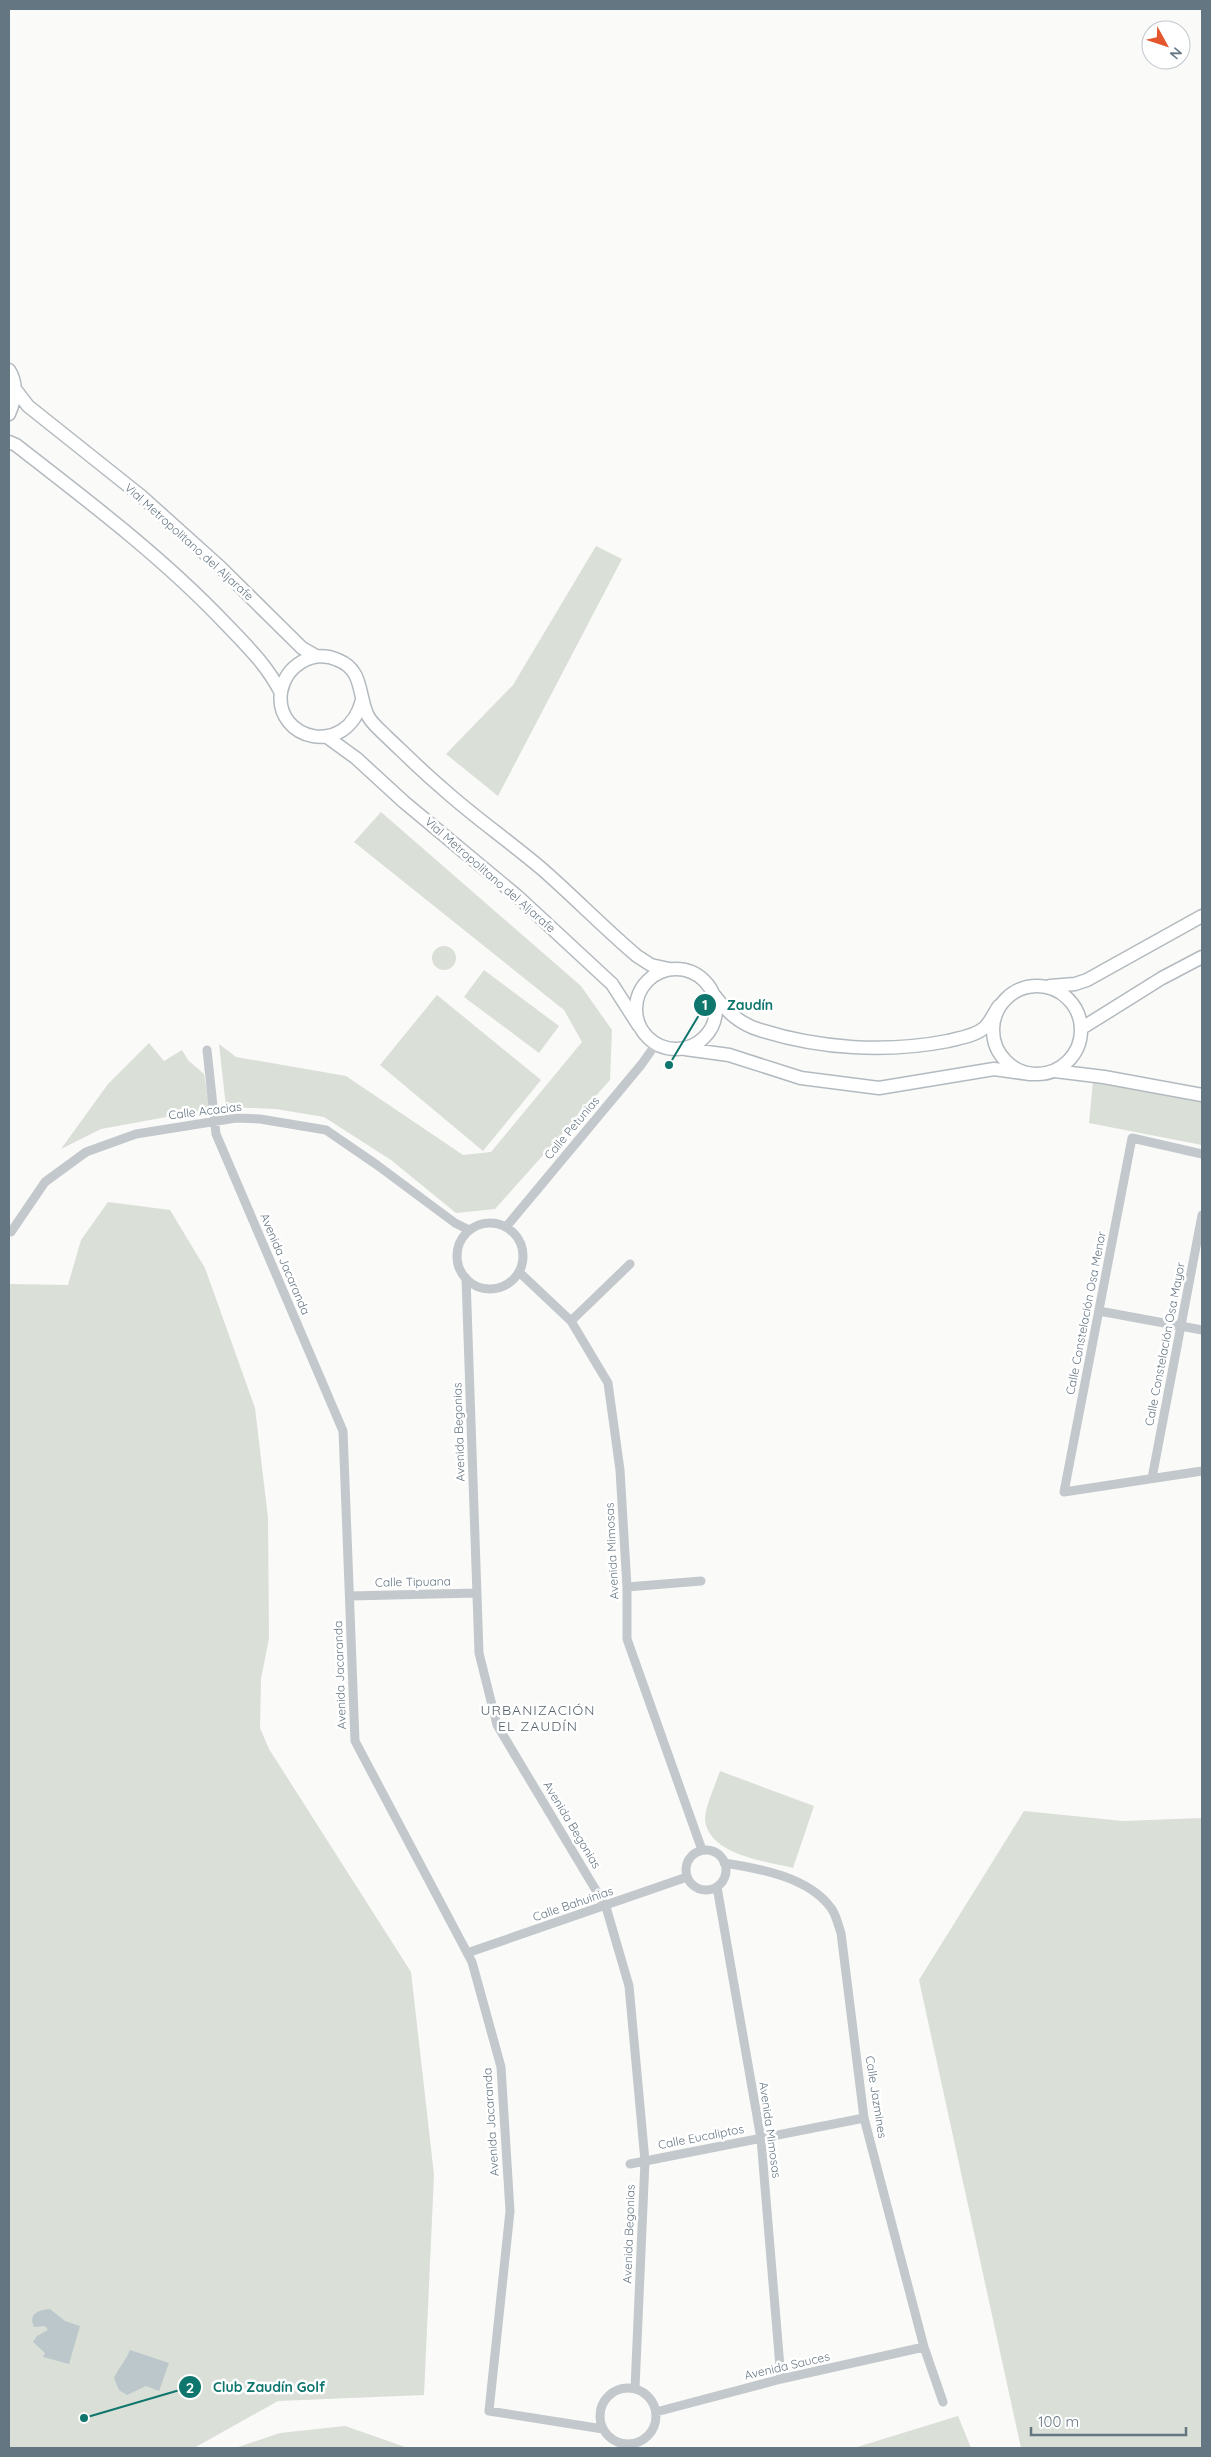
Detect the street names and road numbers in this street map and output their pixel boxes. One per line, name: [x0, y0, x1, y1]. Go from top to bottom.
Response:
street label: Vial Metropolitano del Aljarafe: [122, 480, 257, 604]
street label: Vial Metropolitano del Aljarafe: [422, 814, 559, 936]
street label: Calle Petunias: [541, 1093, 603, 1162]
street label: Calle Acacias: [168, 1099, 243, 1122]
street label: Avenida Jacaranda: [257, 1211, 314, 1317]
street label: Calle Constelación Osa Menor: [1062, 1230, 1109, 1396]
street label: Calle Constelación Osa Mayor: [1141, 1260, 1188, 1427]
street label: Avenida Begonias: [449, 1382, 468, 1482]
street label: Avenida Mimosas: [601, 1502, 622, 1600]
street label: Calle Tipuana: [375, 1573, 451, 1590]
street label: Avenida Jacaranda: [330, 1620, 349, 1730]
street label: Avenida Begonias: [540, 1778, 605, 1871]
street label: Calle Bahuinias: [531, 1883, 615, 1924]
street label: Calle Jazmines: [863, 2055, 890, 2140]
street label: Avenida Jacaranda: [479, 2067, 502, 2177]
street label: Avenida Mimosas: [756, 2081, 785, 2179]
street label: Calle Eucaliptos: [657, 2121, 745, 2152]
street label: Avenida Begonias: [619, 2184, 638, 2284]
street label: Avenida Sauces: [743, 2348, 831, 2383]

